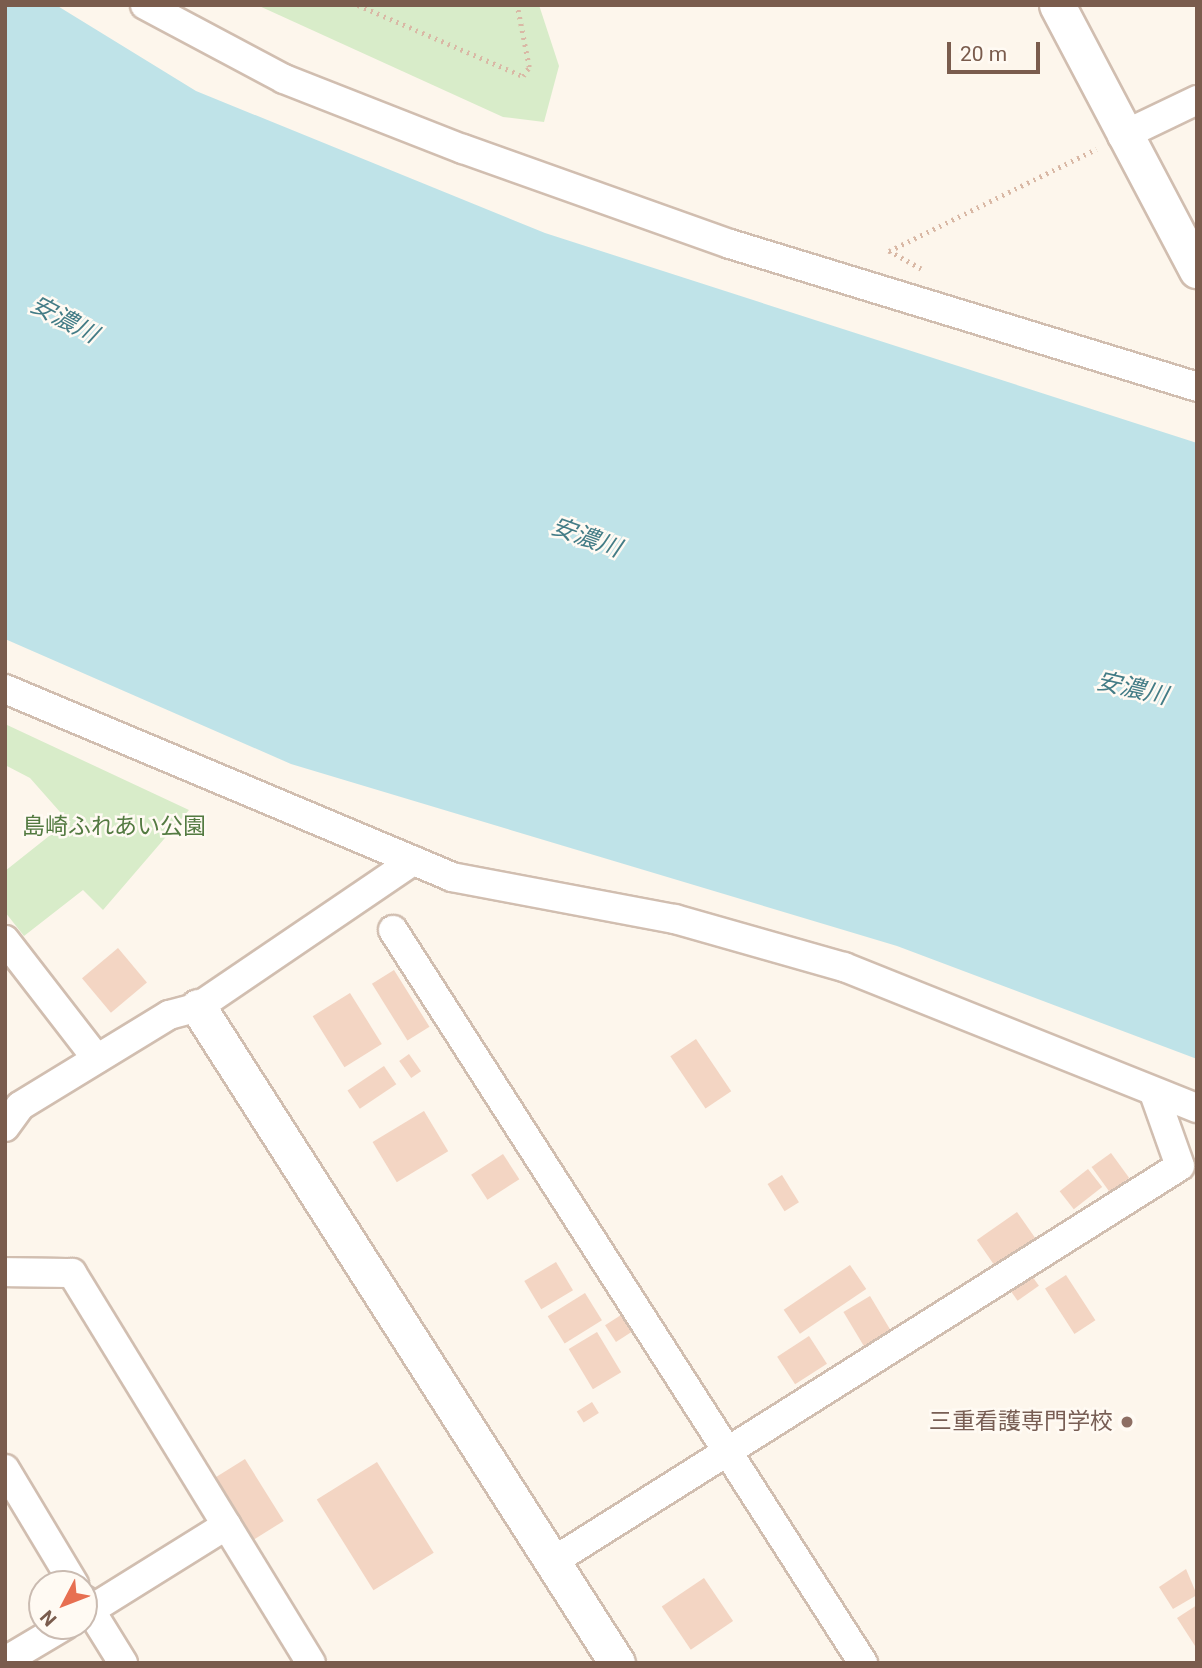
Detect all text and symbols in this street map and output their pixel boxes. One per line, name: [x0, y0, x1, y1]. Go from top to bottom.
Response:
scale bar: [950, 28, 1043, 72]
text: 20 m: [960, 42, 1007, 66]
water label: 安濃川: [25, 290, 103, 350]
water label: 安濃川: [547, 512, 625, 564]
water label: 安濃川: [1094, 667, 1170, 711]
park label: 島崎ふれあい公園: [22, 813, 206, 841]
place label: 三重看護専門学校: [929, 1408, 1113, 1436]
marker: 三重看護専門学校: [1119, 1414, 1135, 1430]
north arrow: [28, 1570, 98, 1640]
text: N: [35, 1605, 62, 1631]

